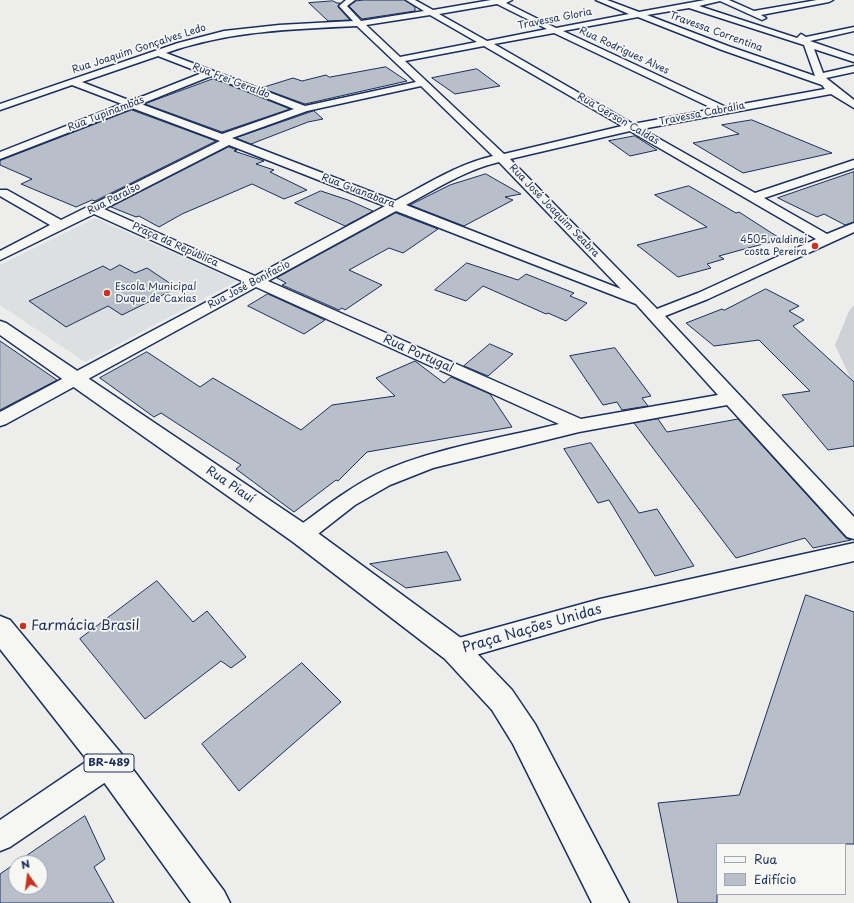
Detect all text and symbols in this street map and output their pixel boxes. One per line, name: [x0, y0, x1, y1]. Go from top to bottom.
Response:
street label: Travessa Gloria: [517, 6, 593, 32]
street label: Travessa Correntina: [668, 10, 764, 54]
street label: Rua Joaquim Gonçalves Ledo: [70, 22, 208, 76]
street label: Rua Rodrigues Alves: [577, 25, 671, 77]
street label: Rua Frei Geraldo: [191, 61, 271, 101]
street label: Rua Gerson Caldas: [575, 91, 661, 147]
street label: Rua Tupinambás: [66, 94, 146, 134]
street label: Travessa Cabrália: [658, 100, 746, 128]
street label: Rua José Joaquim Seabra: [506, 162, 602, 260]
street label: Rua Guanabara: [320, 171, 396, 211]
street label: Rua Paraíso: [86, 181, 142, 217]
street label: Praça da República: [130, 221, 220, 269]
place label: 4505 valdinei costa Pereira: [740, 234, 807, 258]
marker: 4505 valdinei costa Pereira: [810, 241, 820, 251]
street label: Rua José Bonifacio: [206, 258, 292, 312]
place label: Escola Municipal Duque de Caxias: [115, 281, 196, 304]
marker: Escola Municipal Duque de Caxias: [102, 288, 112, 298]
street label: Rua Portugal: [381, 332, 455, 376]
street label: Rua Piauí: [203, 464, 257, 506]
street label: Praça Nações Unidas: [460, 601, 604, 657]
place label: Farmácia Brasil: [31, 618, 139, 634]
marker: Farmácia Brasil: [18, 621, 28, 631]
road number: BR-489: [84, 754, 134, 772]
legend: [716, 843, 846, 895]
text: Rua: [754, 850, 777, 868]
north arrow: [8, 855, 48, 895]
text: N: [19, 855, 32, 873]
text: Edifício: [754, 870, 796, 888]

